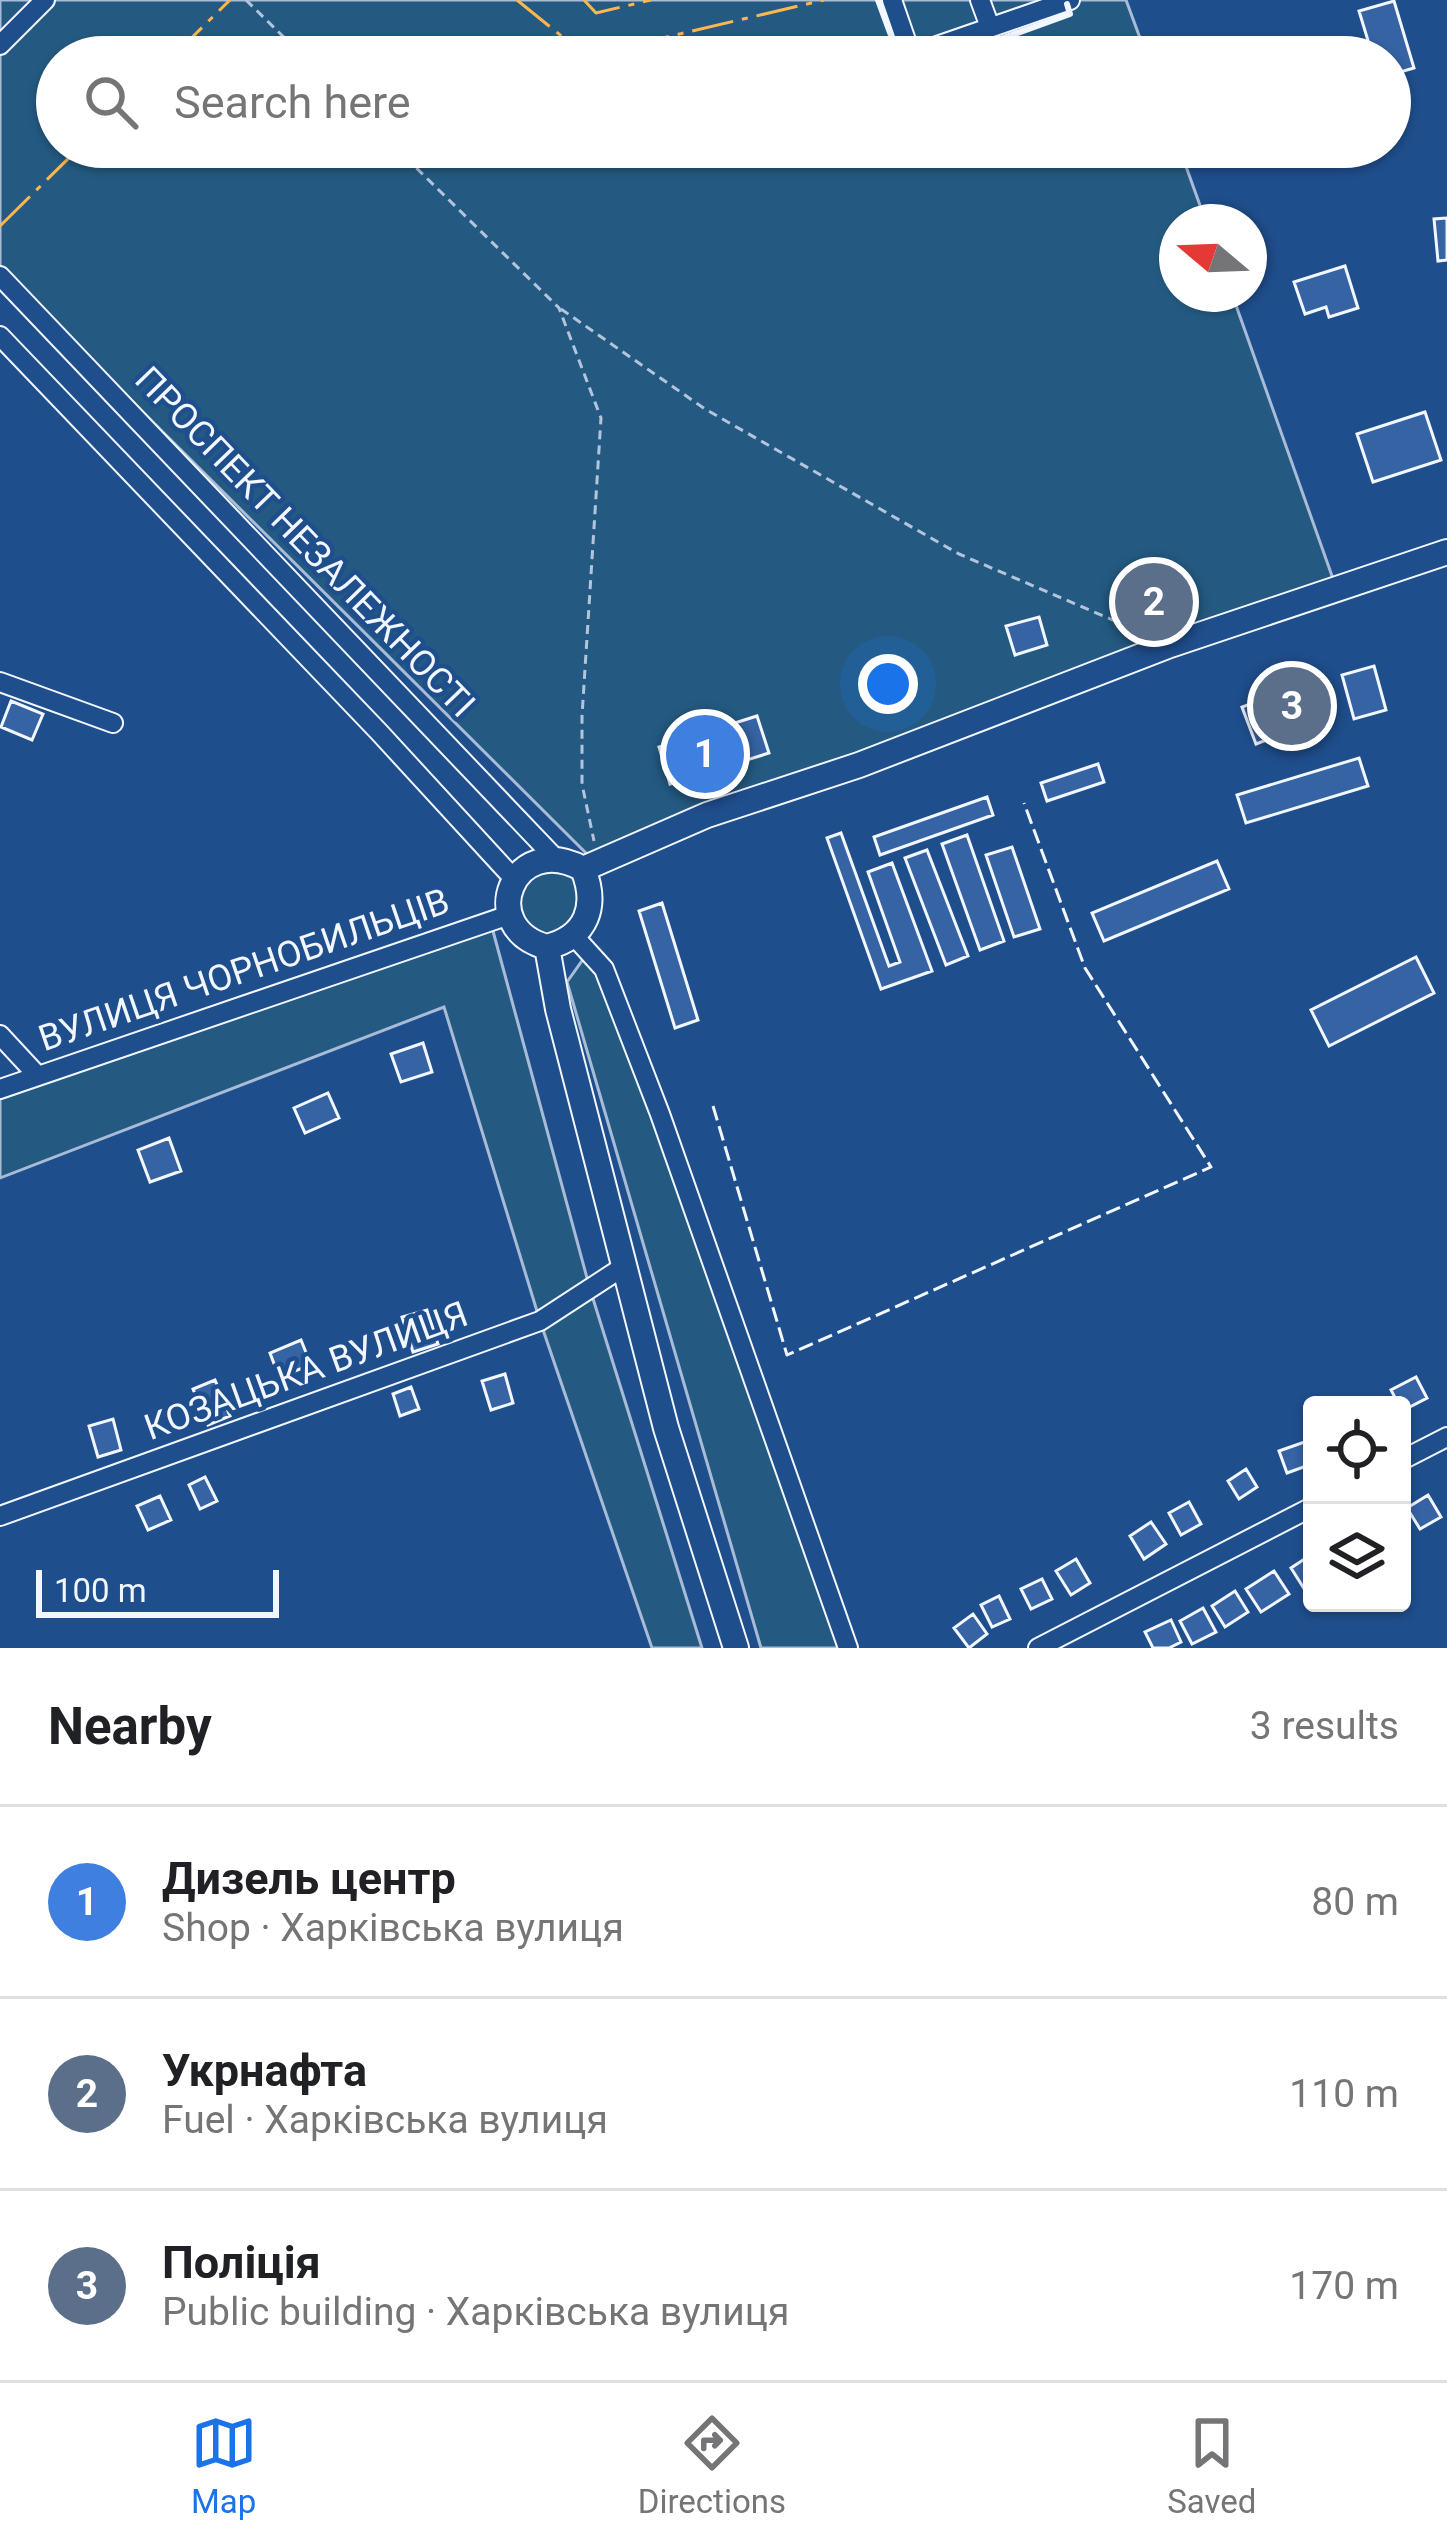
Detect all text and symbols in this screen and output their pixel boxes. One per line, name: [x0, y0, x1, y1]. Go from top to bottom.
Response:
search box: [36, 36, 1411, 168]
icon: search: [78, 69, 144, 135]
text: Search here: [174, 76, 411, 129]
north arrow: [1159, 204, 1267, 312]
street label: ПРОСПЕКТ НЕЗАЛЕЖНОСТІ: [127, 358, 483, 726]
pin: 2: [1115, 557, 1193, 647]
your location: [858, 654, 918, 714]
pin: 3: [1253, 661, 1331, 751]
pin: 1: [666, 709, 744, 799]
street label: ВУЛИЦЯ ЧОРНОБИЛЬЦІВ: [33, 880, 455, 1060]
street label: КОЗАЦЬКА ВУЛИЦЯ: [139, 1293, 473, 1449]
map controls: [1303, 1396, 1411, 1612]
button: locate: [1303, 1396, 1411, 1504]
button: layers: [1303, 1504, 1411, 1612]
scale bar: [36, 1564, 279, 1617]
text: 100 m: [54, 1571, 147, 1610]
text: Nearby: [48, 1697, 212, 1756]
text: 3 results: [1250, 1703, 1399, 1749]
text: Дизель центр: [162, 1852, 456, 1905]
text: 1: [76, 1879, 98, 1925]
text: 80 m: [1311, 1879, 1399, 1925]
text: Shop · Харківська вулиця: [162, 1905, 624, 1951]
text: Укрнафта: [162, 2044, 367, 2097]
text: 2: [76, 2071, 98, 2117]
text: 110 m: [1289, 2071, 1399, 2117]
text: Fuel · Харківська вулиця: [162, 2097, 608, 2143]
text: Поліція: [162, 2236, 321, 2289]
text: 3: [76, 2263, 98, 2309]
text: 170 m: [1289, 2263, 1399, 2309]
text: Public building · Харківська вулиця: [162, 2289, 789, 2335]
tab: Map: [191, 2410, 257, 2521]
tab: Directions: [638, 2410, 786, 2521]
tab: Saved: [1167, 2410, 1256, 2521]

